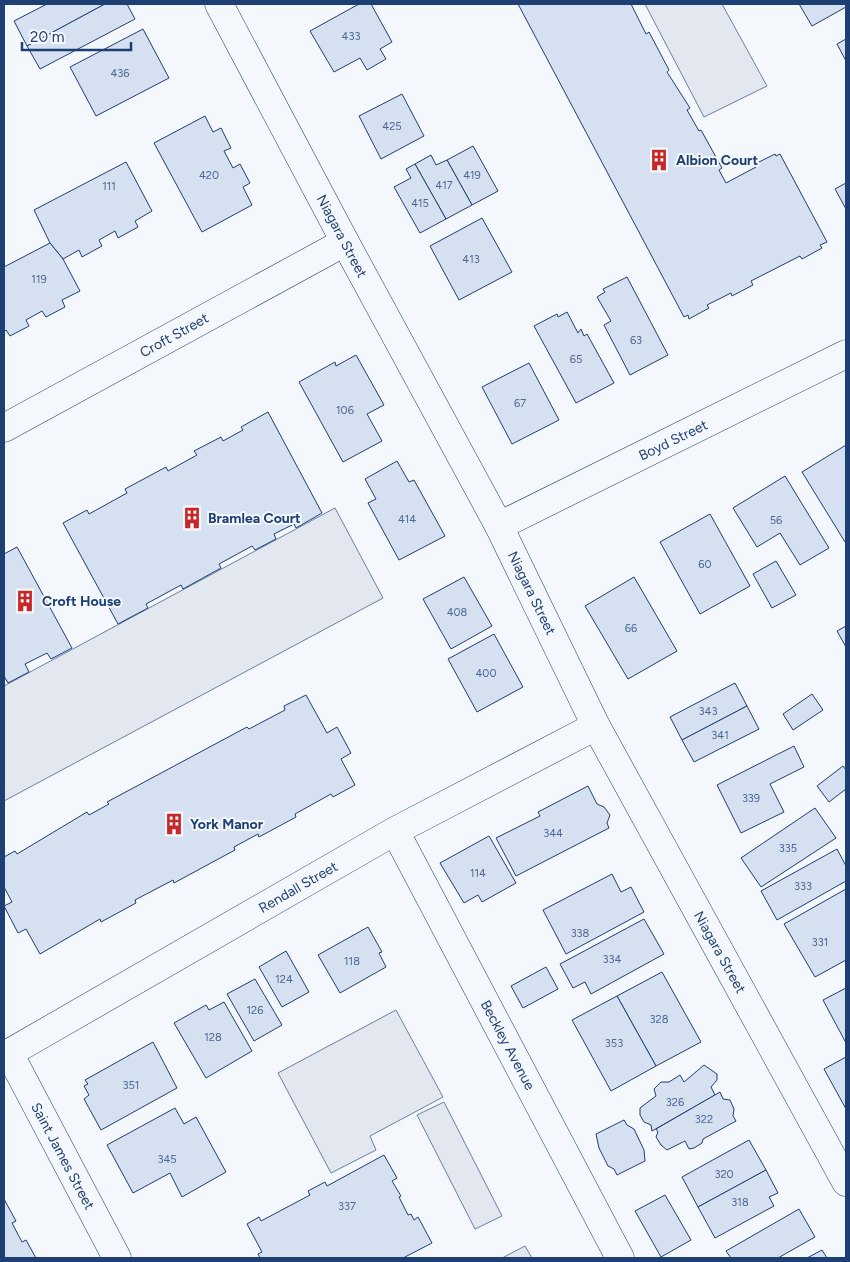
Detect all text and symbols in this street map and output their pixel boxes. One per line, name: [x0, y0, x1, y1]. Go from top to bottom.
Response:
scale bar: [22, 20, 131, 52]
text: 20 m: [30, 28, 64, 46]
house number: 433: [342, 30, 360, 43]
house number: 436: [110, 67, 130, 80]
house number: 425: [382, 120, 402, 133]
building icon: Albion Court: [646, 147, 672, 173]
place label: Albion Court: [676, 152, 758, 169]
house number: 420: [199, 169, 219, 182]
house number: 419: [463, 169, 481, 182]
house number: 417: [435, 179, 453, 192]
house number: 111: [102, 180, 116, 193]
street label: Niagara Street: [313, 192, 370, 280]
house number: 415: [411, 197, 429, 210]
house number: 413: [462, 253, 480, 266]
house number: 119: [31, 273, 47, 286]
street label: Croft Street: [137, 310, 212, 361]
house number: 63: [630, 334, 642, 347]
house number: 65: [570, 353, 582, 366]
house number: 67: [514, 397, 526, 410]
house number: 106: [336, 404, 354, 417]
street label: Boyd Street: [636, 416, 710, 464]
building icon: Bramlea Court: [179, 505, 205, 531]
place label: Bramlea Court: [208, 510, 301, 527]
house number: 414: [398, 513, 416, 526]
house number: 56: [770, 514, 782, 527]
street label: Niagara Street: [504, 549, 559, 638]
house number: 60: [698, 558, 712, 571]
building icon: Croft House: [12, 588, 38, 614]
place label: Croft House: [42, 593, 121, 610]
house number: 408: [447, 606, 468, 619]
house number: 66: [625, 622, 637, 635]
house number: 400: [476, 667, 496, 680]
house number: 343: [699, 705, 717, 718]
house number: 341: [711, 729, 729, 742]
house number: 339: [742, 792, 760, 805]
building icon: York Manor: [161, 811, 187, 837]
place label: York Manor: [190, 816, 264, 833]
house number: 344: [543, 827, 563, 840]
house number: 335: [779, 842, 797, 855]
street label: Rendall Street: [256, 858, 341, 917]
house number: 114: [470, 867, 486, 880]
house number: 333: [794, 880, 812, 893]
street label: Niagara Street: [690, 908, 749, 996]
house number: 338: [571, 927, 590, 940]
house number: 331: [812, 936, 828, 949]
house number: 334: [603, 953, 622, 966]
house number: 118: [344, 955, 360, 968]
house number: 124: [275, 973, 293, 986]
street label: Beckley Avenue: [477, 997, 539, 1093]
house number: 126: [247, 1004, 263, 1017]
house number: 328: [650, 1013, 669, 1026]
house number: 128: [204, 1031, 222, 1044]
house number: 353: [605, 1037, 623, 1050]
house number: 351: [123, 1079, 139, 1092]
house number: 326: [666, 1096, 684, 1109]
street label: Saint James Street: [27, 1100, 98, 1213]
house number: 322: [695, 1113, 713, 1126]
house number: 345: [157, 1153, 177, 1166]
house number: 320: [714, 1168, 734, 1181]
house number: 318: [731, 1196, 749, 1209]
house number: 337: [338, 1200, 356, 1213]

